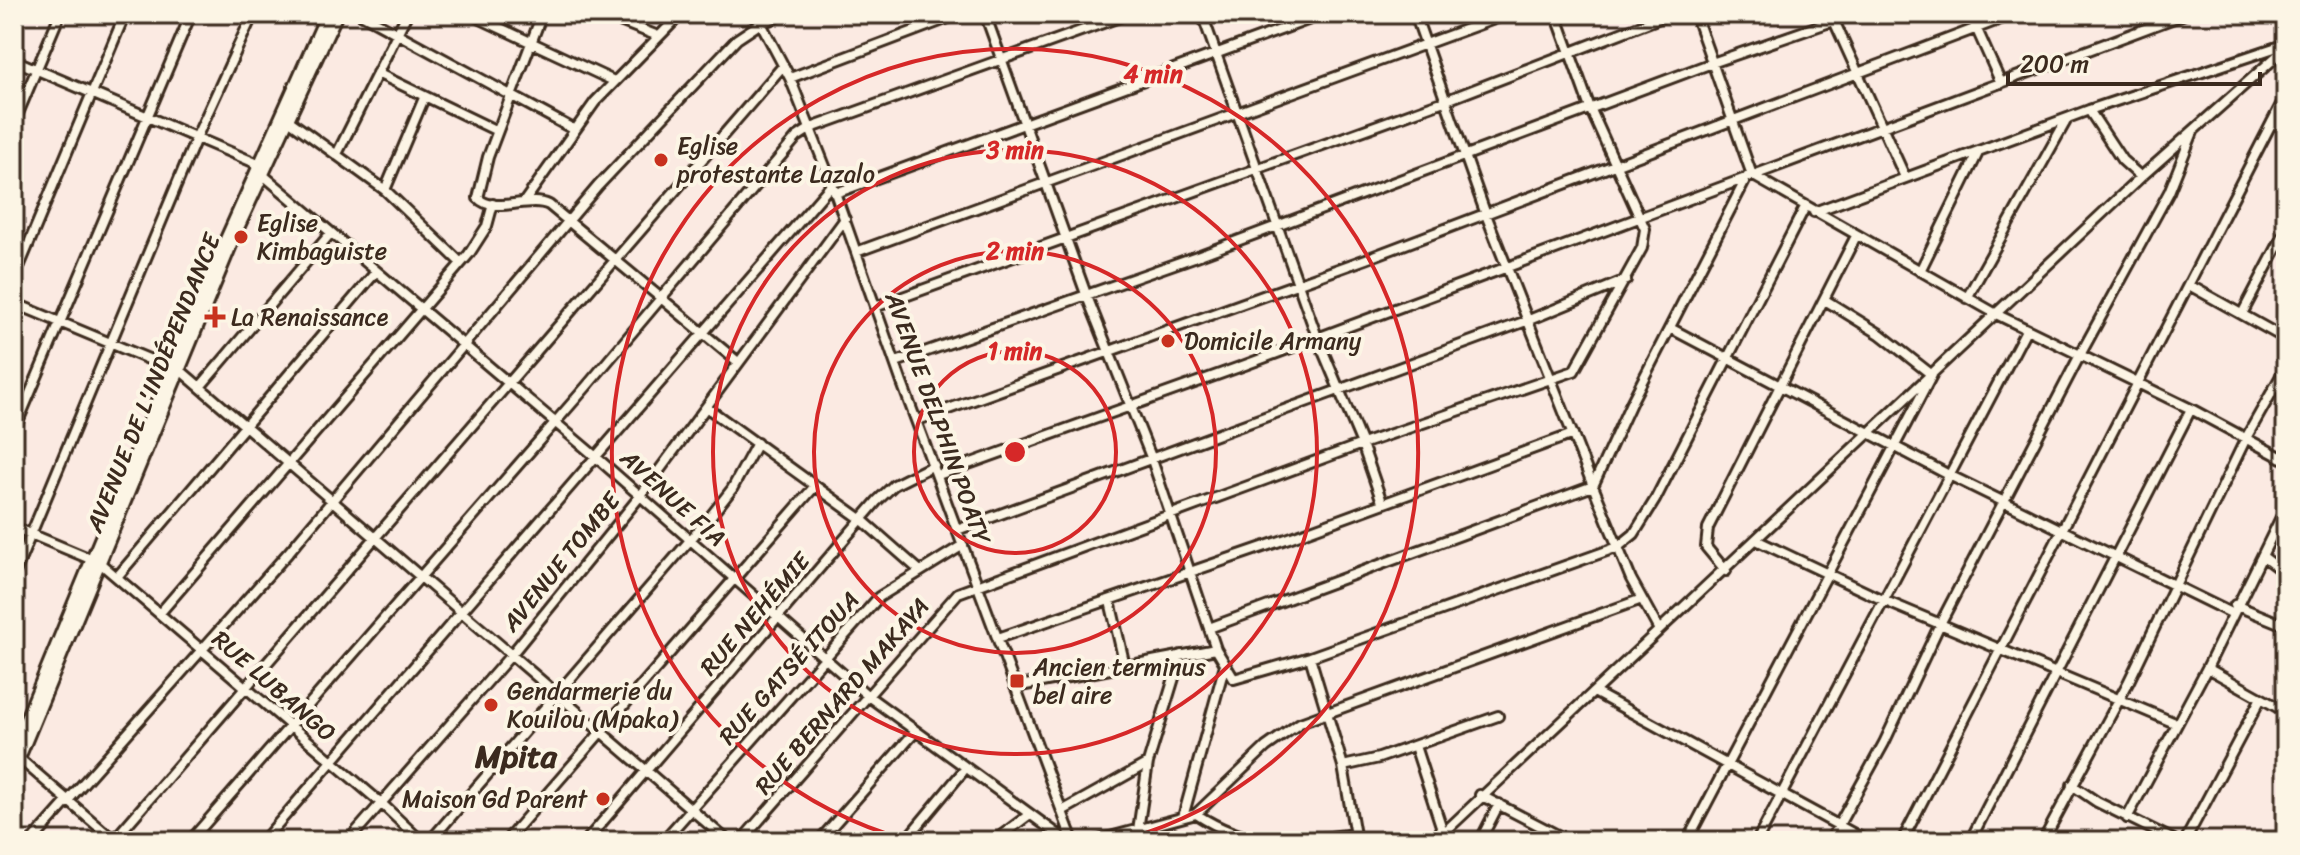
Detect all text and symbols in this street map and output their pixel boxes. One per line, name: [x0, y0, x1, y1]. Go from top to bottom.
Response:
scale bar: [2008, 36, 2260, 86]
text: 200 m: [2020, 43, 2089, 85]
text: 4 min: [1123, 53, 1183, 95]
place label: Eglise protestante Lazalo: [676, 125, 875, 195]
text: 3 min: [985, 129, 1044, 171]
marker: Eglise protestante Lazalo: [652, 151, 670, 169]
place label: Eglise Kimbaguiste: [257, 202, 387, 272]
street label: AVENUE DE L'INDÉPENDANCE: [73, 226, 233, 540]
marker: Eglise Kimbaguiste: [232, 228, 250, 246]
text: 2 min: [985, 230, 1044, 272]
street label: AVENUE DELPHIN POATY: [873, 285, 1004, 552]
place label: La Renaissance: [231, 296, 389, 338]
marker: La Renaissance: [206, 308, 224, 326]
place label: Domicile Armany: [1184, 320, 1362, 362]
text: 1 min: [988, 330, 1042, 372]
marker: Domicile Armany: [1159, 332, 1177, 350]
street label: AVENUE FIA: [610, 438, 736, 557]
centre of rings: [1001, 438, 1029, 466]
street label: AVENUE TOMBE: [490, 481, 632, 642]
street label: RUE NEHÉMIE: [689, 541, 822, 685]
street label: RUE GATSÉ ITOUA: [708, 581, 870, 755]
street label: RUE BERNARD MAKAYA: [744, 588, 940, 804]
street label: RUE LUBANGO: [202, 619, 346, 753]
place label: Ancien terminus bel aire: [1032, 646, 1206, 716]
place label: Gendarmerie du Kouilou (Mpaka): [507, 670, 679, 740]
marker: Ancien terminus bel aire: [1008, 672, 1026, 690]
marker: Gendarmerie du Kouilou (Mpaka): [482, 696, 500, 714]
district label: Mpita: [474, 728, 558, 785]
place label: Maison Gd Parent: [402, 778, 588, 820]
marker: Maison Gd Parent: [594, 790, 612, 808]

